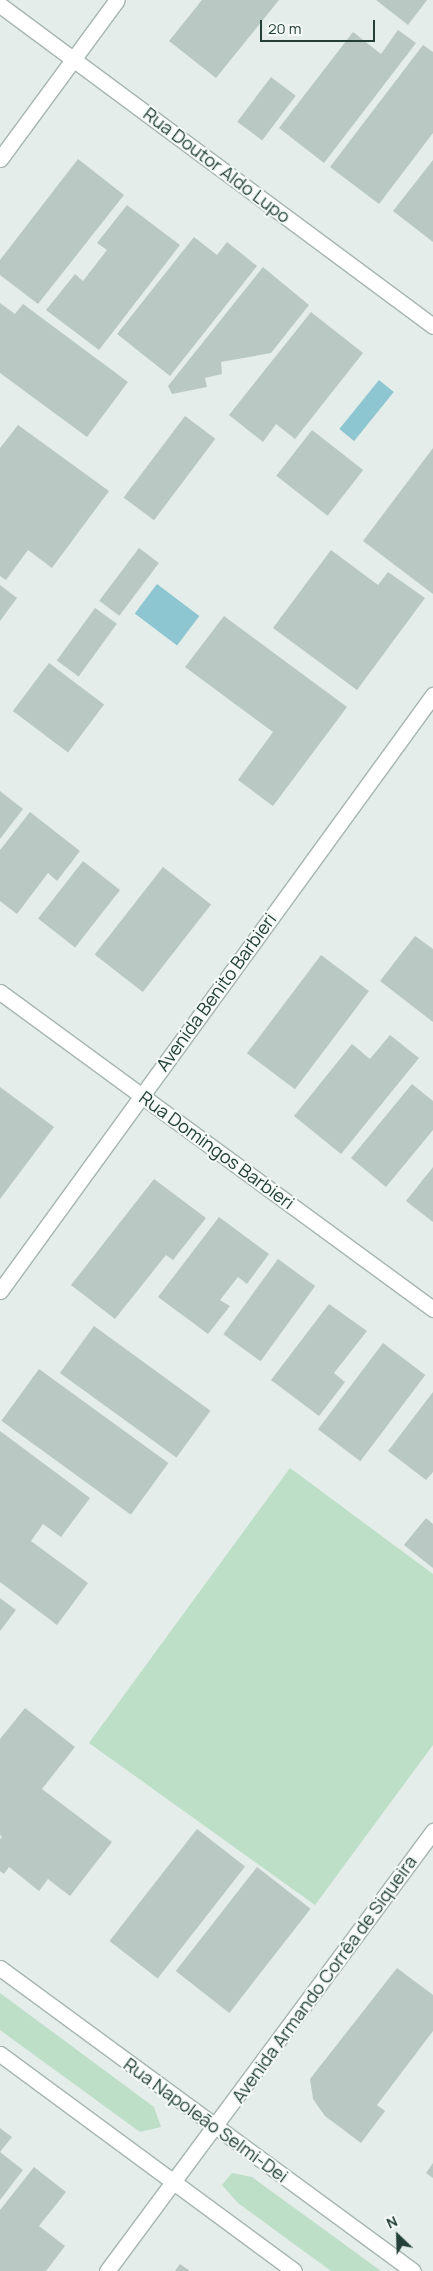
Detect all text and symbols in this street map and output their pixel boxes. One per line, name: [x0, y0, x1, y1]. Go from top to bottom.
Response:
scale bar: [263, 10, 378, 42]
text: 20 m: [268, 18, 301, 39]
street label: Rua Doutor Aldo Lupo: [139, 103, 295, 227]
street label: Avenida Benito Barbieri: [151, 909, 281, 1075]
street label: Rua Domingos Barbieri: [135, 1086, 299, 1214]
street label: Avenida Armando Corrêa de Siqueira: [227, 1851, 421, 2107]
street label: Rua Napoleão Selmi-Dei: [120, 2053, 292, 2187]
north arrow: [373, 2211, 423, 2261]
text: N: [383, 2211, 400, 2233]

